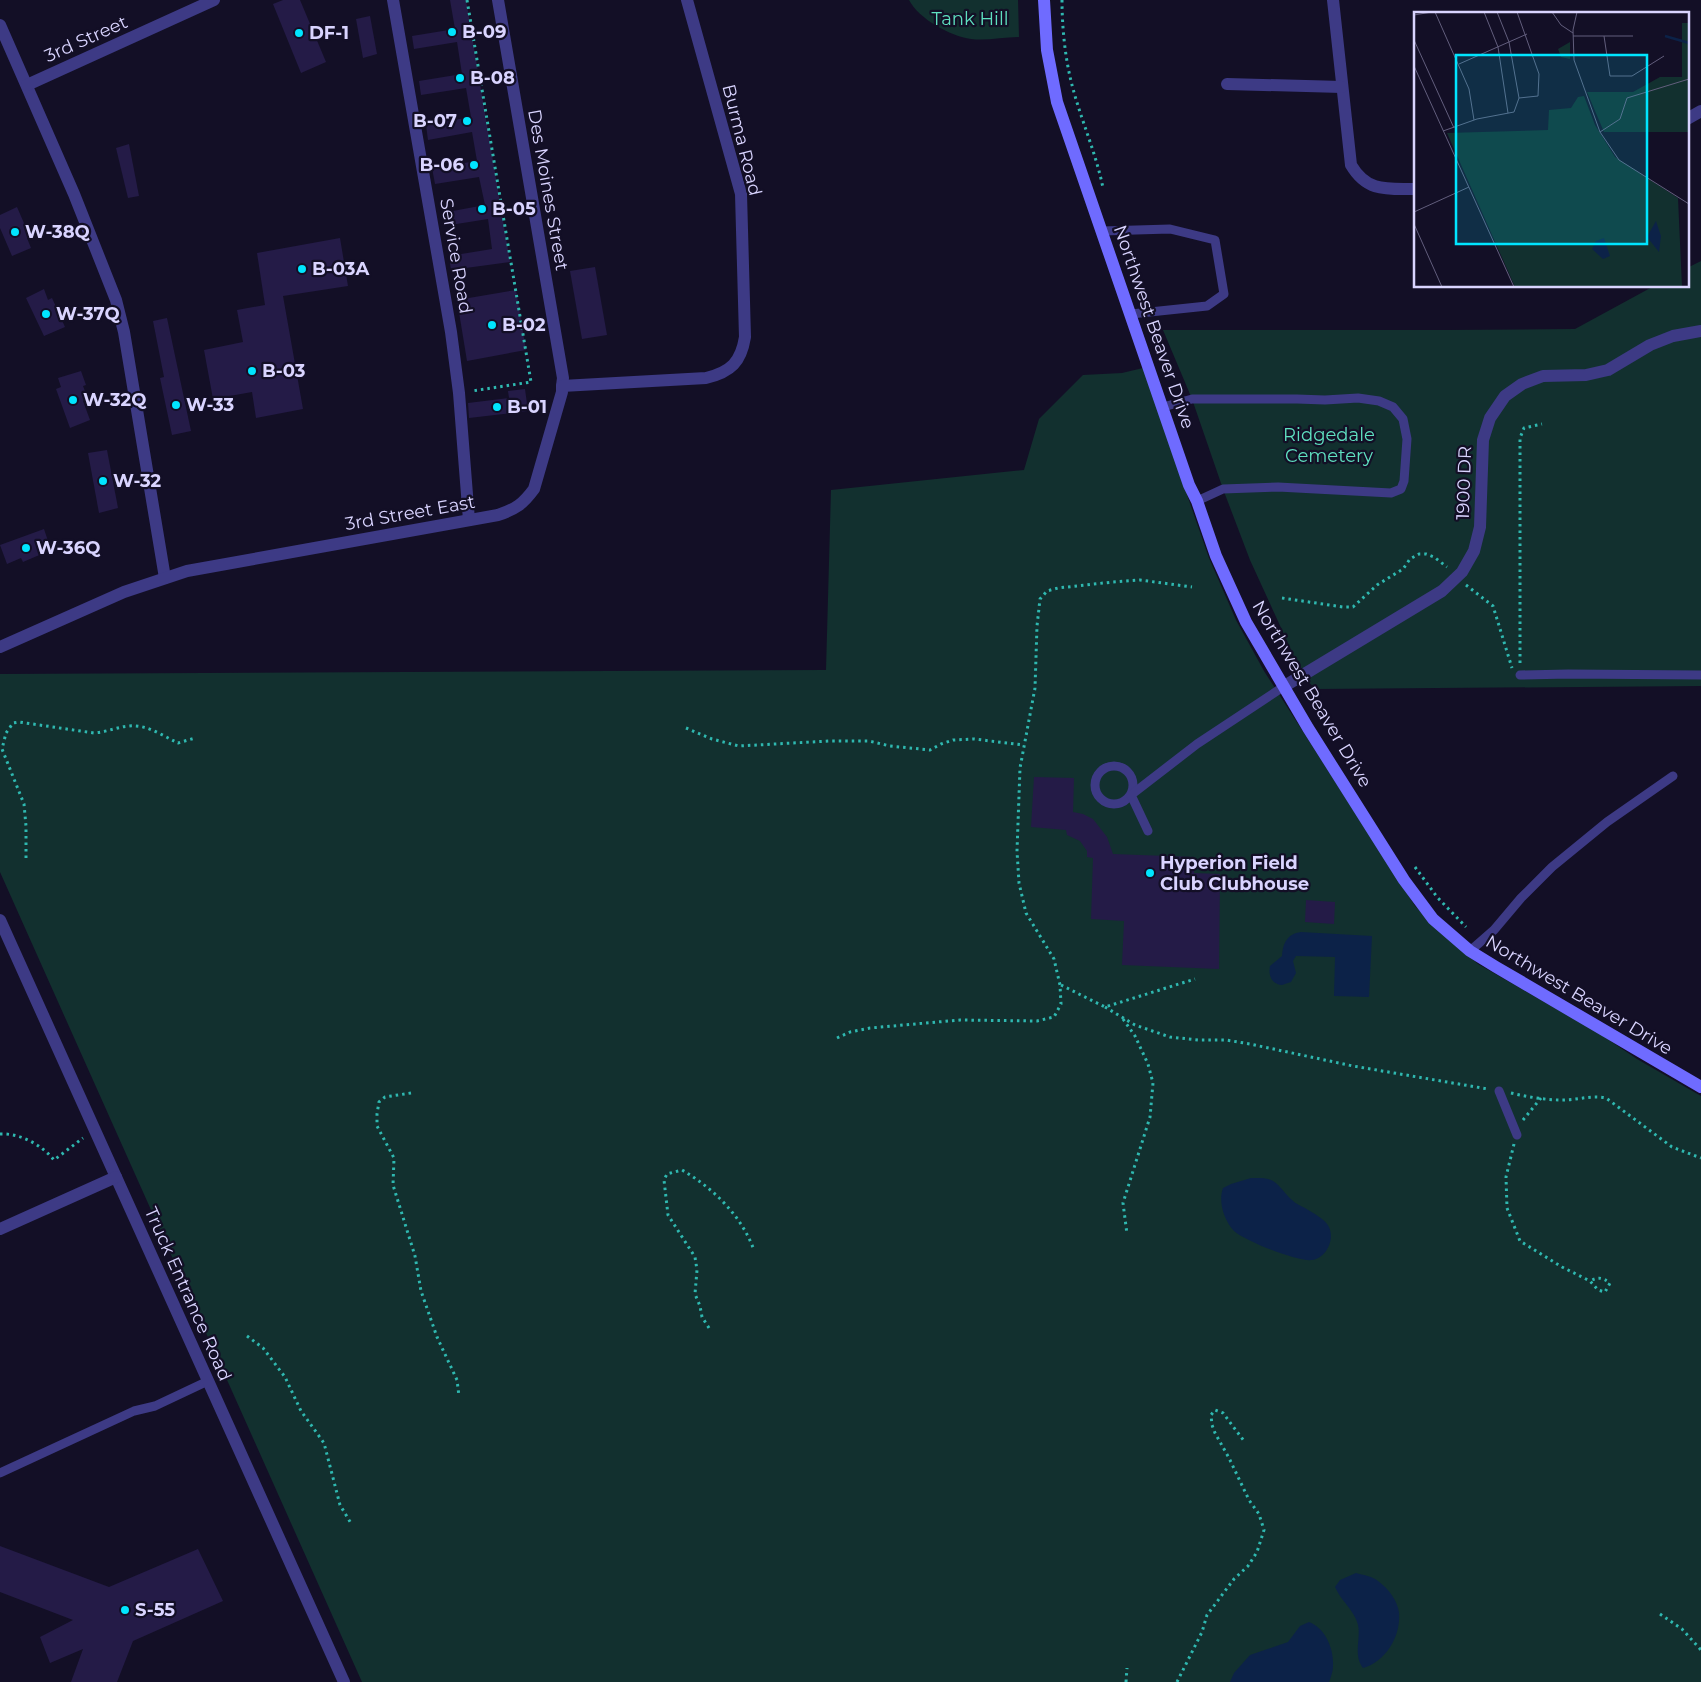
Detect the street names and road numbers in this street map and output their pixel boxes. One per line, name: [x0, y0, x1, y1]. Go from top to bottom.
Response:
street label: 3rd Street: [41, 11, 131, 67]
street label: Burma Road: [718, 82, 766, 198]
street label: Des Moines Street: [523, 108, 573, 272]
street label: Service Road: [435, 197, 477, 315]
street label: Northwest Beaver Drive: [1109, 222, 1199, 432]
street label: 1900 DR: [1452, 446, 1476, 520]
street label: 3rd Street East: [343, 491, 477, 535]
street label: Northwest Beaver Drive: [1247, 597, 1377, 791]
street label: Northwest Beaver Drive: [1482, 930, 1676, 1060]
street label: Truck Entrance Road: [140, 1204, 236, 1384]

